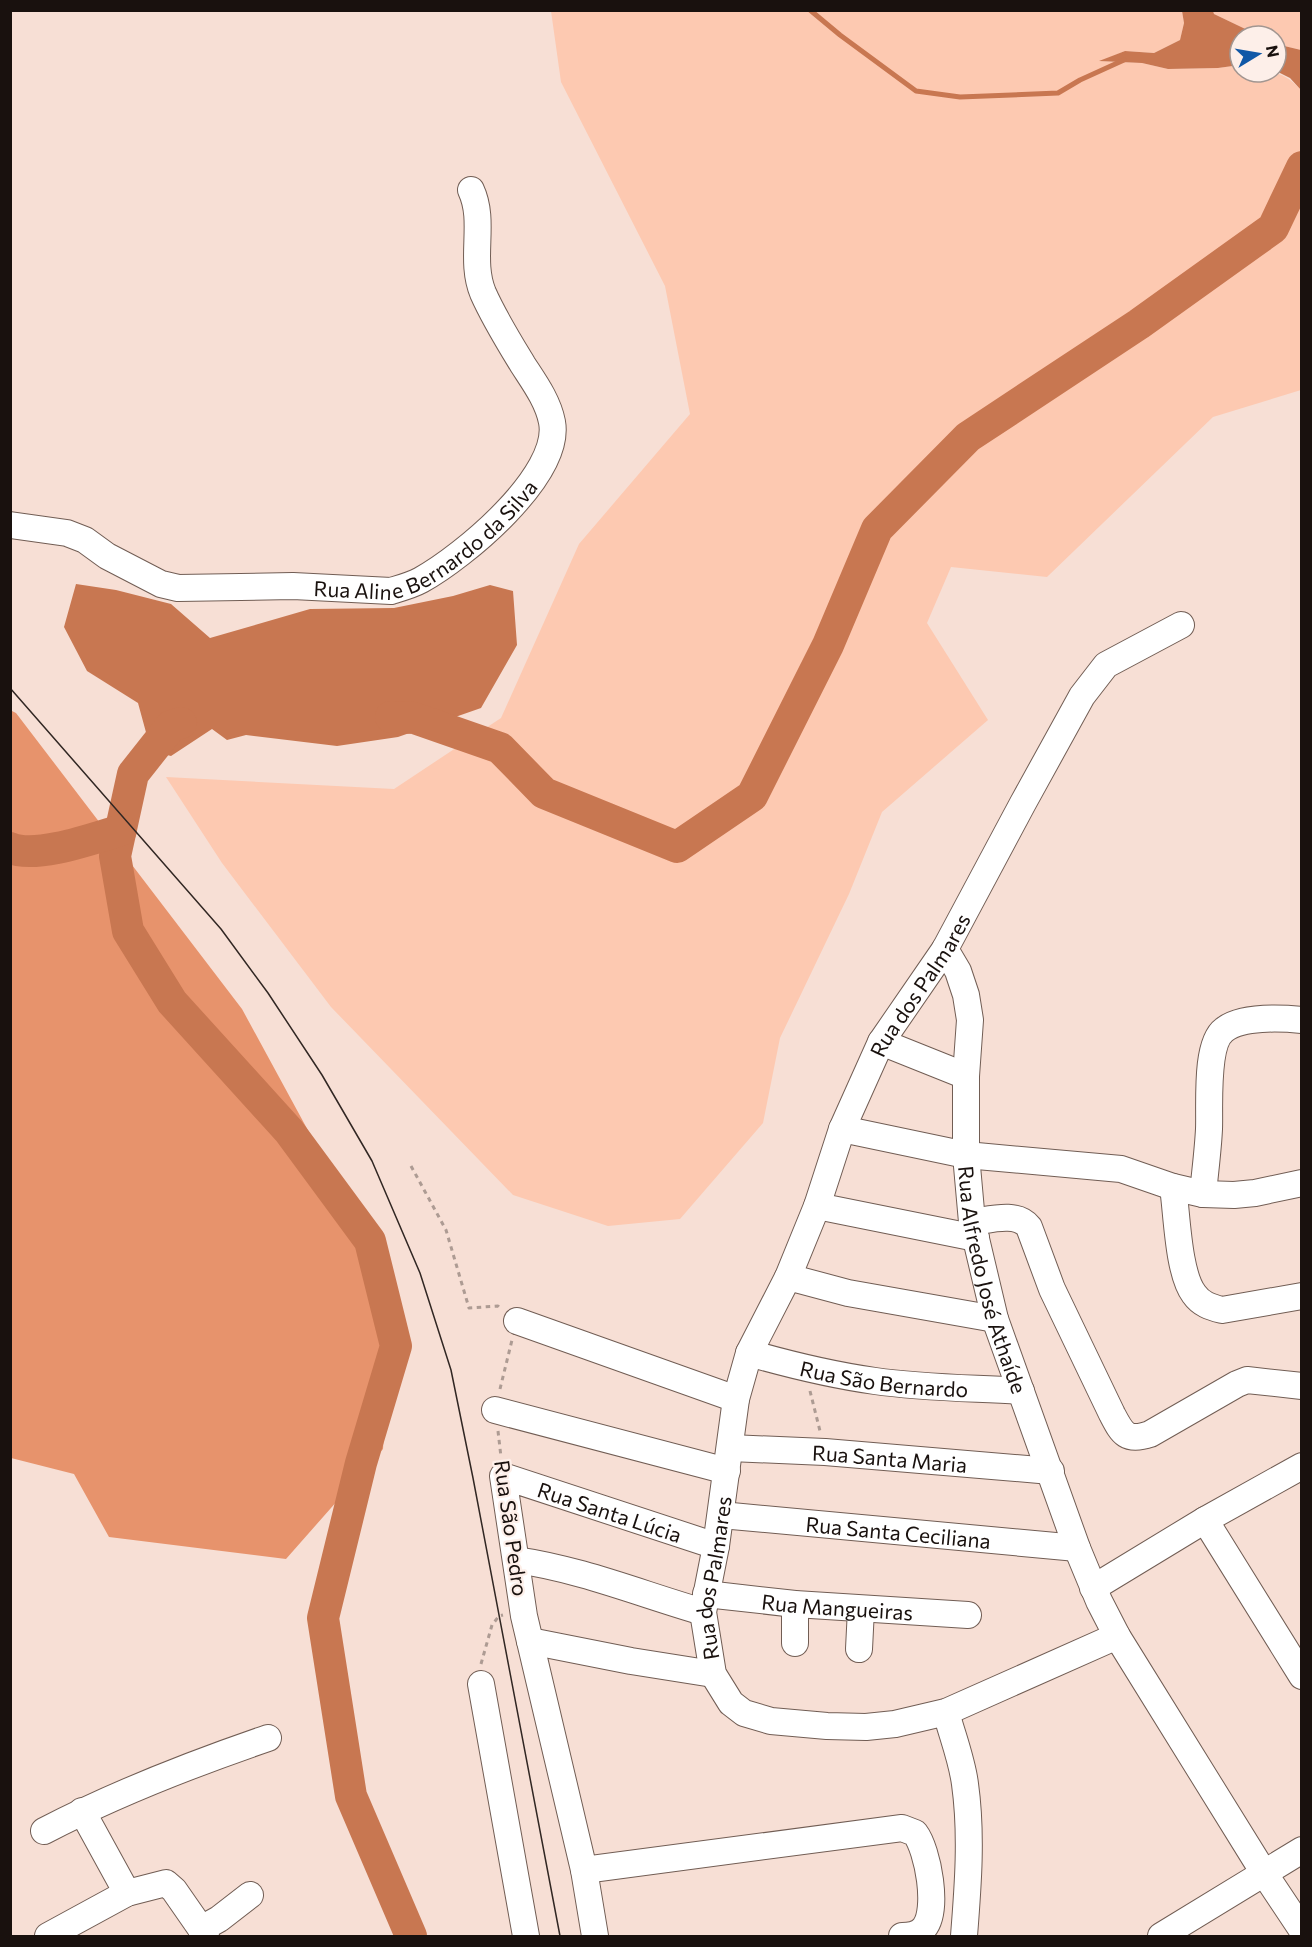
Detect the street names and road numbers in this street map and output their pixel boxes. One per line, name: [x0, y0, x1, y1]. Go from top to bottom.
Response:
street label: Rua Aline Bernardo da Silva: [313, 475, 541, 604]
street label: Rua dos Palmares: [864, 909, 974, 1060]
street label: Rua Alfredo José Athaíde: [955, 1165, 1033, 1396]
street label: Rua São Bernardo: [798, 1355, 969, 1401]
street label: Rua Santa Maria: [812, 1439, 968, 1476]
street label: Rua São Pedro: [490, 1458, 534, 1598]
street label: Rua Santa Lúcia: [535, 1476, 685, 1546]
street label: Rua dos Palmares: [690, 1494, 735, 1662]
street label: Rua Santa Ceciliana: [805, 1510, 992, 1552]
street label: Rua Mangueiras: [760, 1588, 914, 1624]

